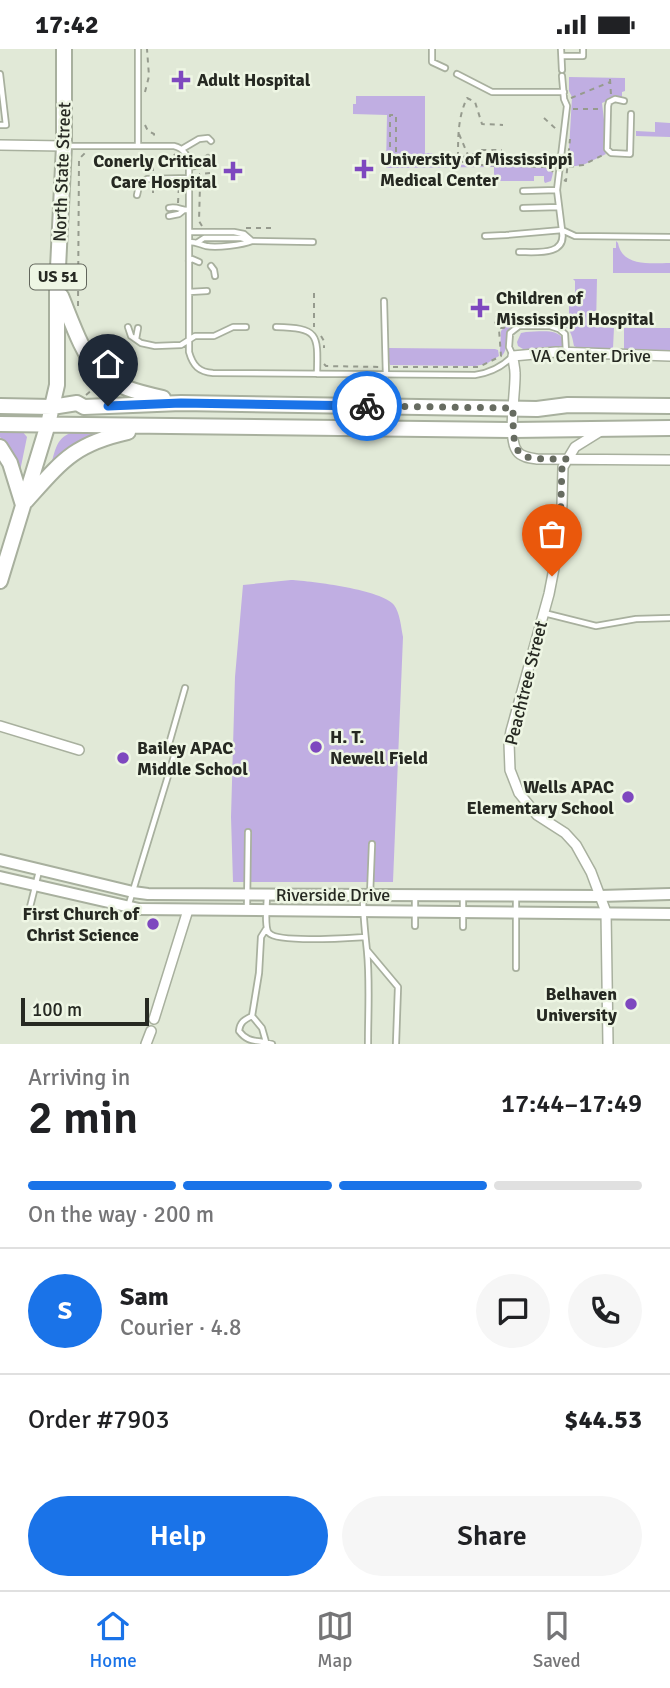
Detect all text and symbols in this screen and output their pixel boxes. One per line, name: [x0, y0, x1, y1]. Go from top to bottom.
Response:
text: 17:42: [35, 9, 99, 41]
place label: Adult Hospital: [197, 69, 311, 91]
marker: Adult Hospital: [171, 70, 191, 90]
street label: North State Street: [49, 102, 75, 242]
place label: University of Mississippi Medical Center: [380, 148, 573, 191]
place label: Conerly Critical Care Hospital: [93, 150, 217, 193]
marker: University of Mississippi Medical Center: [354, 159, 374, 179]
marker: Conerly Critical Care Hospital: [223, 161, 243, 181]
road number: US 51: [30, 265, 86, 289]
place label: Children of Mississippi Hospital: [496, 287, 655, 330]
marker: Children of Mississippi Hospital: [470, 298, 490, 318]
pin: [78, 334, 138, 406]
icon: home: [89, 345, 127, 383]
street label: VA Center Drive: [531, 345, 651, 367]
courier: [332, 371, 402, 441]
icon: bike: [348, 387, 386, 425]
pin: [522, 504, 582, 576]
icon: bag: [533, 515, 571, 553]
street label: Peachtree Street: [500, 618, 552, 748]
place label: H. T. Newell Field: [330, 726, 428, 769]
place label: Bailey APAC Middle School: [137, 737, 248, 780]
marker: H. T. Newell Field: [308, 739, 324, 755]
marker: Bailey APAC Middle School: [115, 750, 131, 766]
place label: Wells APAC Elementary School: [467, 776, 614, 819]
marker: Wells APAC Elementary School: [620, 789, 636, 805]
street label: Riverside Drive: [276, 884, 390, 906]
place label: First Church of Christ Science: [23, 903, 140, 946]
marker: First Church of Christ Science: [145, 916, 161, 932]
place label: Belhaven University: [536, 983, 617, 1026]
scale bar: [21, 995, 149, 1027]
marker: Belhaven University: [623, 996, 639, 1012]
text: 100 m: [32, 998, 82, 1022]
text: Arriving in: [28, 1063, 130, 1092]
text: 17:44–17:49: [501, 1088, 642, 1120]
text: 2 min: [28, 1090, 138, 1146]
text: On the way · 200 m: [28, 1200, 214, 1229]
button: chat: [476, 1274, 550, 1348]
button: phone: [568, 1274, 642, 1348]
text: Sam: [120, 1281, 169, 1313]
text: S: [58, 1295, 72, 1327]
text: Courier · 4.8: [120, 1313, 241, 1342]
text: Order #7903: [28, 1404, 169, 1436]
text: $44.53: [564, 1404, 642, 1436]
button: Help: [28, 1496, 328, 1576]
button: Share: [342, 1496, 642, 1576]
tab: Home: [89, 1607, 137, 1673]
tab: Map: [316, 1607, 354, 1673]
tab: Saved: [533, 1607, 581, 1673]

